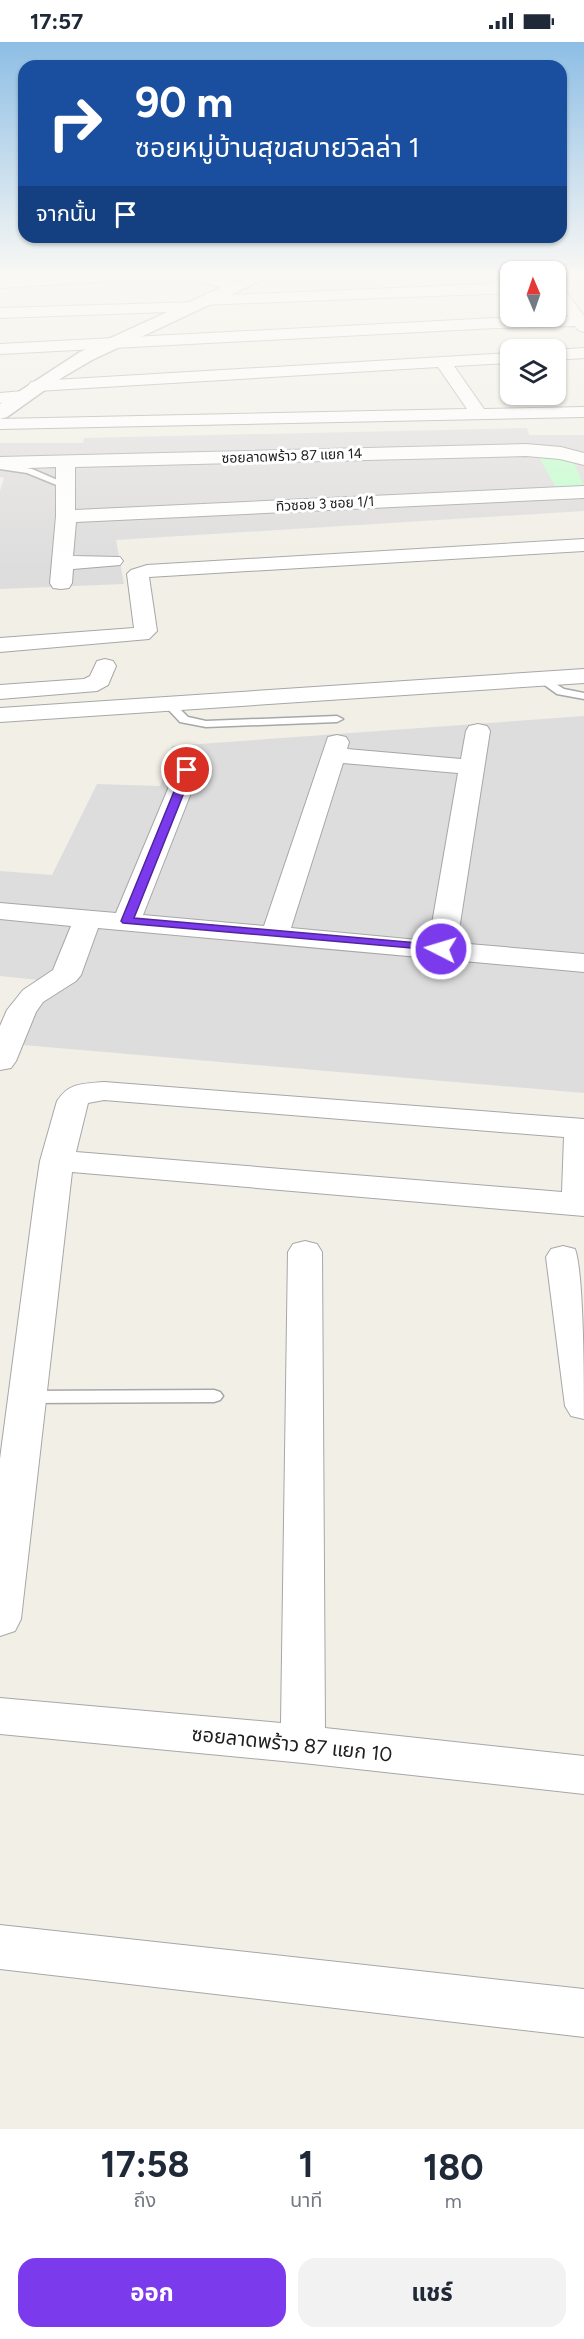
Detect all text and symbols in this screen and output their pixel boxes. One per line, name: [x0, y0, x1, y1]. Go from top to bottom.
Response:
text: 17:57: [30, 8, 83, 35]
text: 90 m: [135, 77, 233, 128]
icon: right: [36, 84, 114, 162]
text: ซอยหมู่บ้านสุขสบายวิลล่า 1: [135, 131, 420, 164]
icon: arrive: [109, 198, 142, 231]
text: จากนั้น: [36, 200, 97, 227]
north arrow: [500, 261, 566, 327]
map controls: [500, 261, 566, 405]
button: layers: [500, 339, 566, 405]
street label: ซอยลาดพร้าว 87 แยก 14: [221, 445, 363, 467]
street label: ทิวซอย 3 ซอย 1/1: [275, 493, 375, 515]
pin: [161, 744, 212, 795]
icon: arrive: [170, 753, 203, 786]
position arrow: [409, 917, 473, 981]
street label: ซอยลาดพร้าว 87 แยก 10: [191, 1722, 393, 1766]
text: 17:58: [100, 2143, 189, 2186]
text: 1: [299, 2143, 314, 2186]
text: 180: [423, 2146, 484, 2189]
text: ถึง: [134, 2188, 156, 2212]
text: นาที: [290, 2188, 323, 2212]
text: m: [445, 2189, 462, 2213]
button: ออก: [18, 2258, 286, 2327]
button: แชร์: [298, 2258, 566, 2327]

